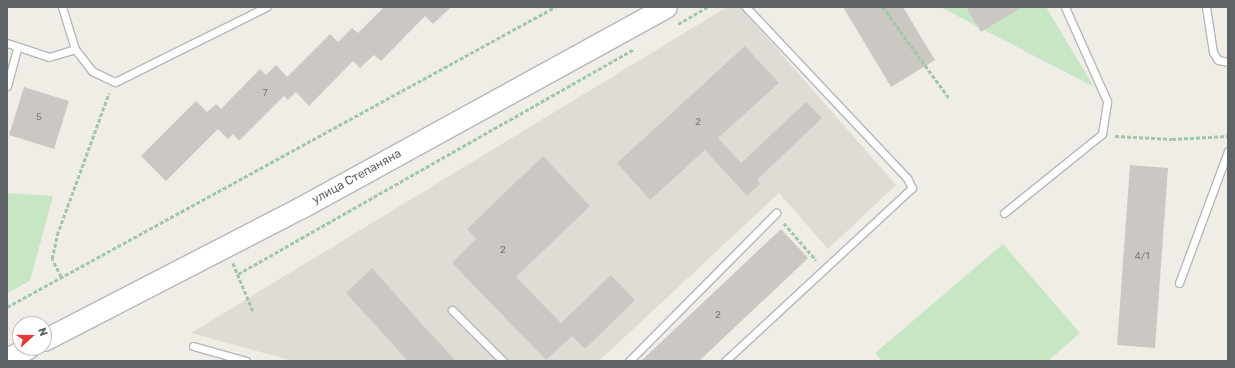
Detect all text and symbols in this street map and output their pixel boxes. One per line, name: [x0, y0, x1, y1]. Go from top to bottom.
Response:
house number: 7: [262, 88, 268, 100]
house number: 5: [36, 112, 42, 124]
house number: 2: [695, 117, 701, 129]
street label: улица Степаняна: [310, 147, 404, 207]
house number: 2: [500, 245, 506, 257]
house number: 4/1: [1134, 251, 1150, 263]
house number: 2: [715, 310, 721, 322]
north arrow: [12, 316, 52, 356]
text: N: [35, 326, 50, 338]

